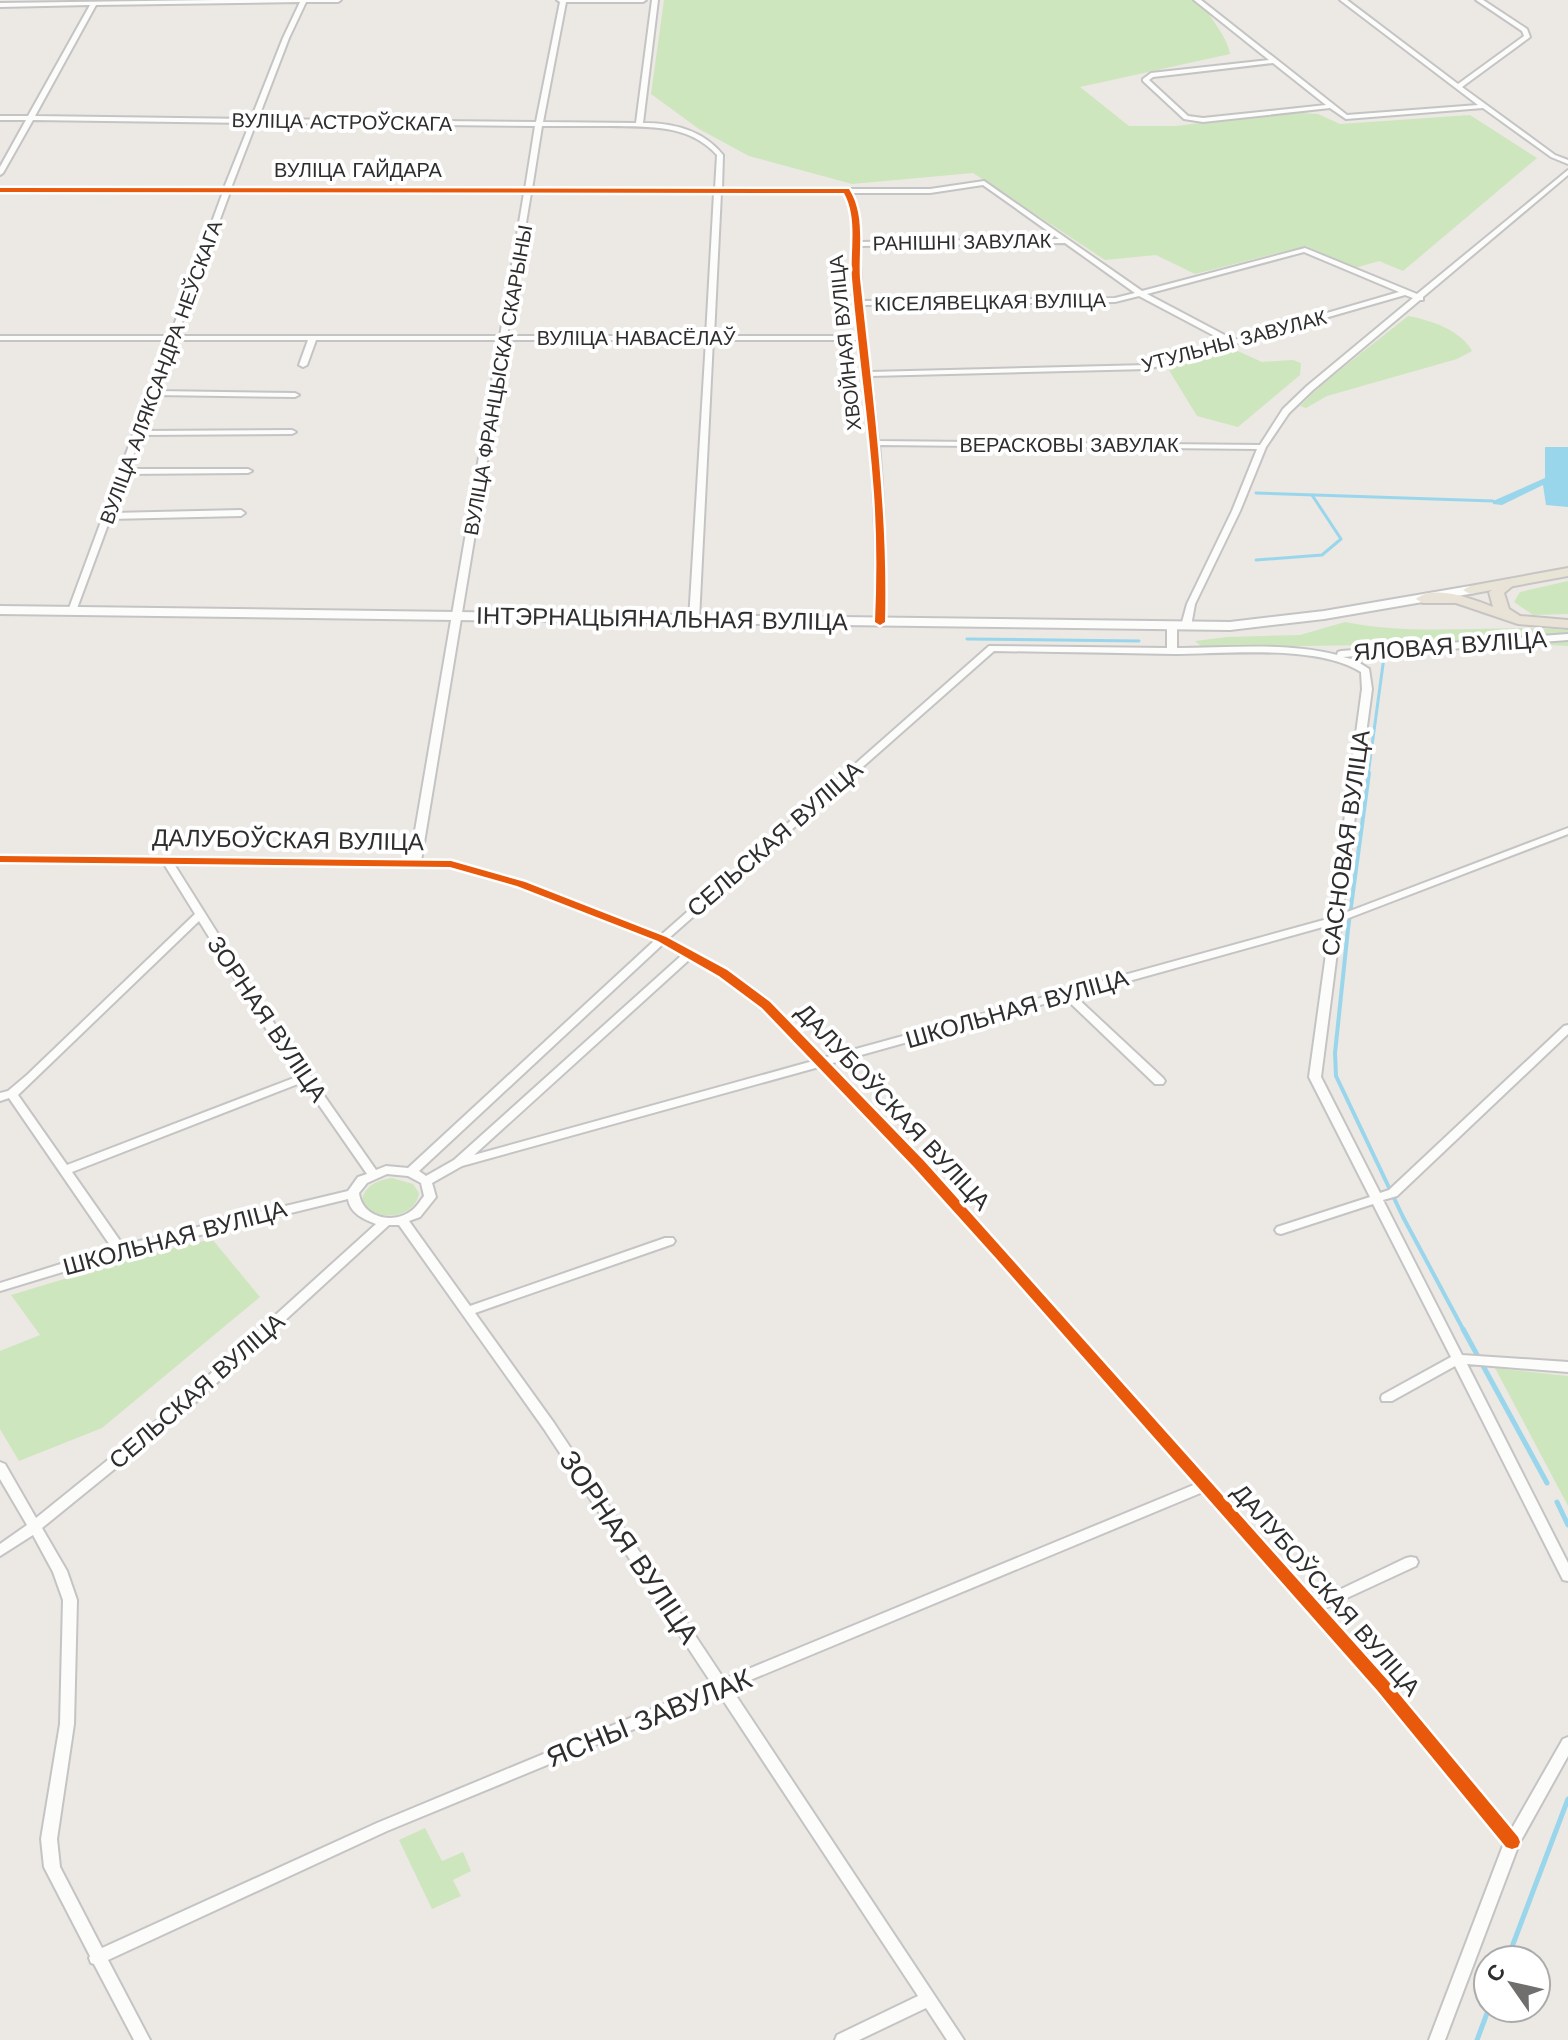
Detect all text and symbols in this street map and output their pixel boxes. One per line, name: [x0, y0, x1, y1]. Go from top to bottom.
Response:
street label: ВУЛІЦА АСТРОЎСКАГА: [231, 108, 453, 136]
street label: ВУЛІЦА ГАЙДАРА: [274, 158, 443, 182]
street label: ВУЛІЦА АЛЯКСАНДРА НЕЎСКАГА: [95, 216, 227, 527]
street label: ВУЛІЦА ФРАНЦЫСКА СКАРЫНЫ: [459, 223, 537, 537]
street label: РАНІШНІ ЗАВУЛАК: [872, 228, 1052, 256]
street label: ХВОЙНАЯ ВУЛІЦА: [824, 253, 866, 432]
street label: КІСЕЛЯВЕЦКАЯ ВУЛІЦА: [874, 288, 1107, 316]
street label: УТУЛЬНЫ ЗАВУЛАК: [1139, 305, 1329, 377]
street label: ВУЛІЦА НАВАСЁЛАЎ: [537, 326, 736, 350]
street label: ВЕРАСКОВЫ ЗАВУЛАК: [959, 433, 1179, 457]
street label: ІНТЭРНАЦЫЯНАЛЬНАЯ ВУЛІЦА: [476, 602, 848, 636]
street label: ЯЛОВАЯ ВУЛІЦА: [1352, 625, 1548, 667]
street label: САСНОВАЯ ВУЛІЦА: [1316, 728, 1376, 958]
street label: СЕЛЬСКАЯ ВУЛІЦА: [682, 755, 868, 923]
street label: ДАЛУБОЎСКАЯ ВУЛІЦА: [152, 824, 424, 856]
street label: ЗОРНАЯ ВУЛІЦА: [201, 931, 333, 1107]
street label: ШКОЛЬНАЯ ВУЛІЦА: [902, 964, 1132, 1054]
street label: ДАЛУБОЎСКАЯ ВУЛІЦА: [790, 998, 996, 1216]
street label: ШКОЛЬНАЯ ВУЛІЦА: [60, 1195, 290, 1281]
street label: СЕЛЬСКАЯ ВУЛІЦА: [104, 1307, 290, 1475]
street label: ЗОРНАЯ ВУЛІЦА: [552, 1444, 706, 1650]
street label: ДАЛУБОЎСКАЯ ВУЛІЦА: [1226, 1478, 1426, 1702]
street label: ЯСНЫ ЗАВУЛАК: [541, 1662, 757, 1774]
north arrow: [1472, 1944, 1552, 2024]
text: С: [1481, 1959, 1511, 1987]

